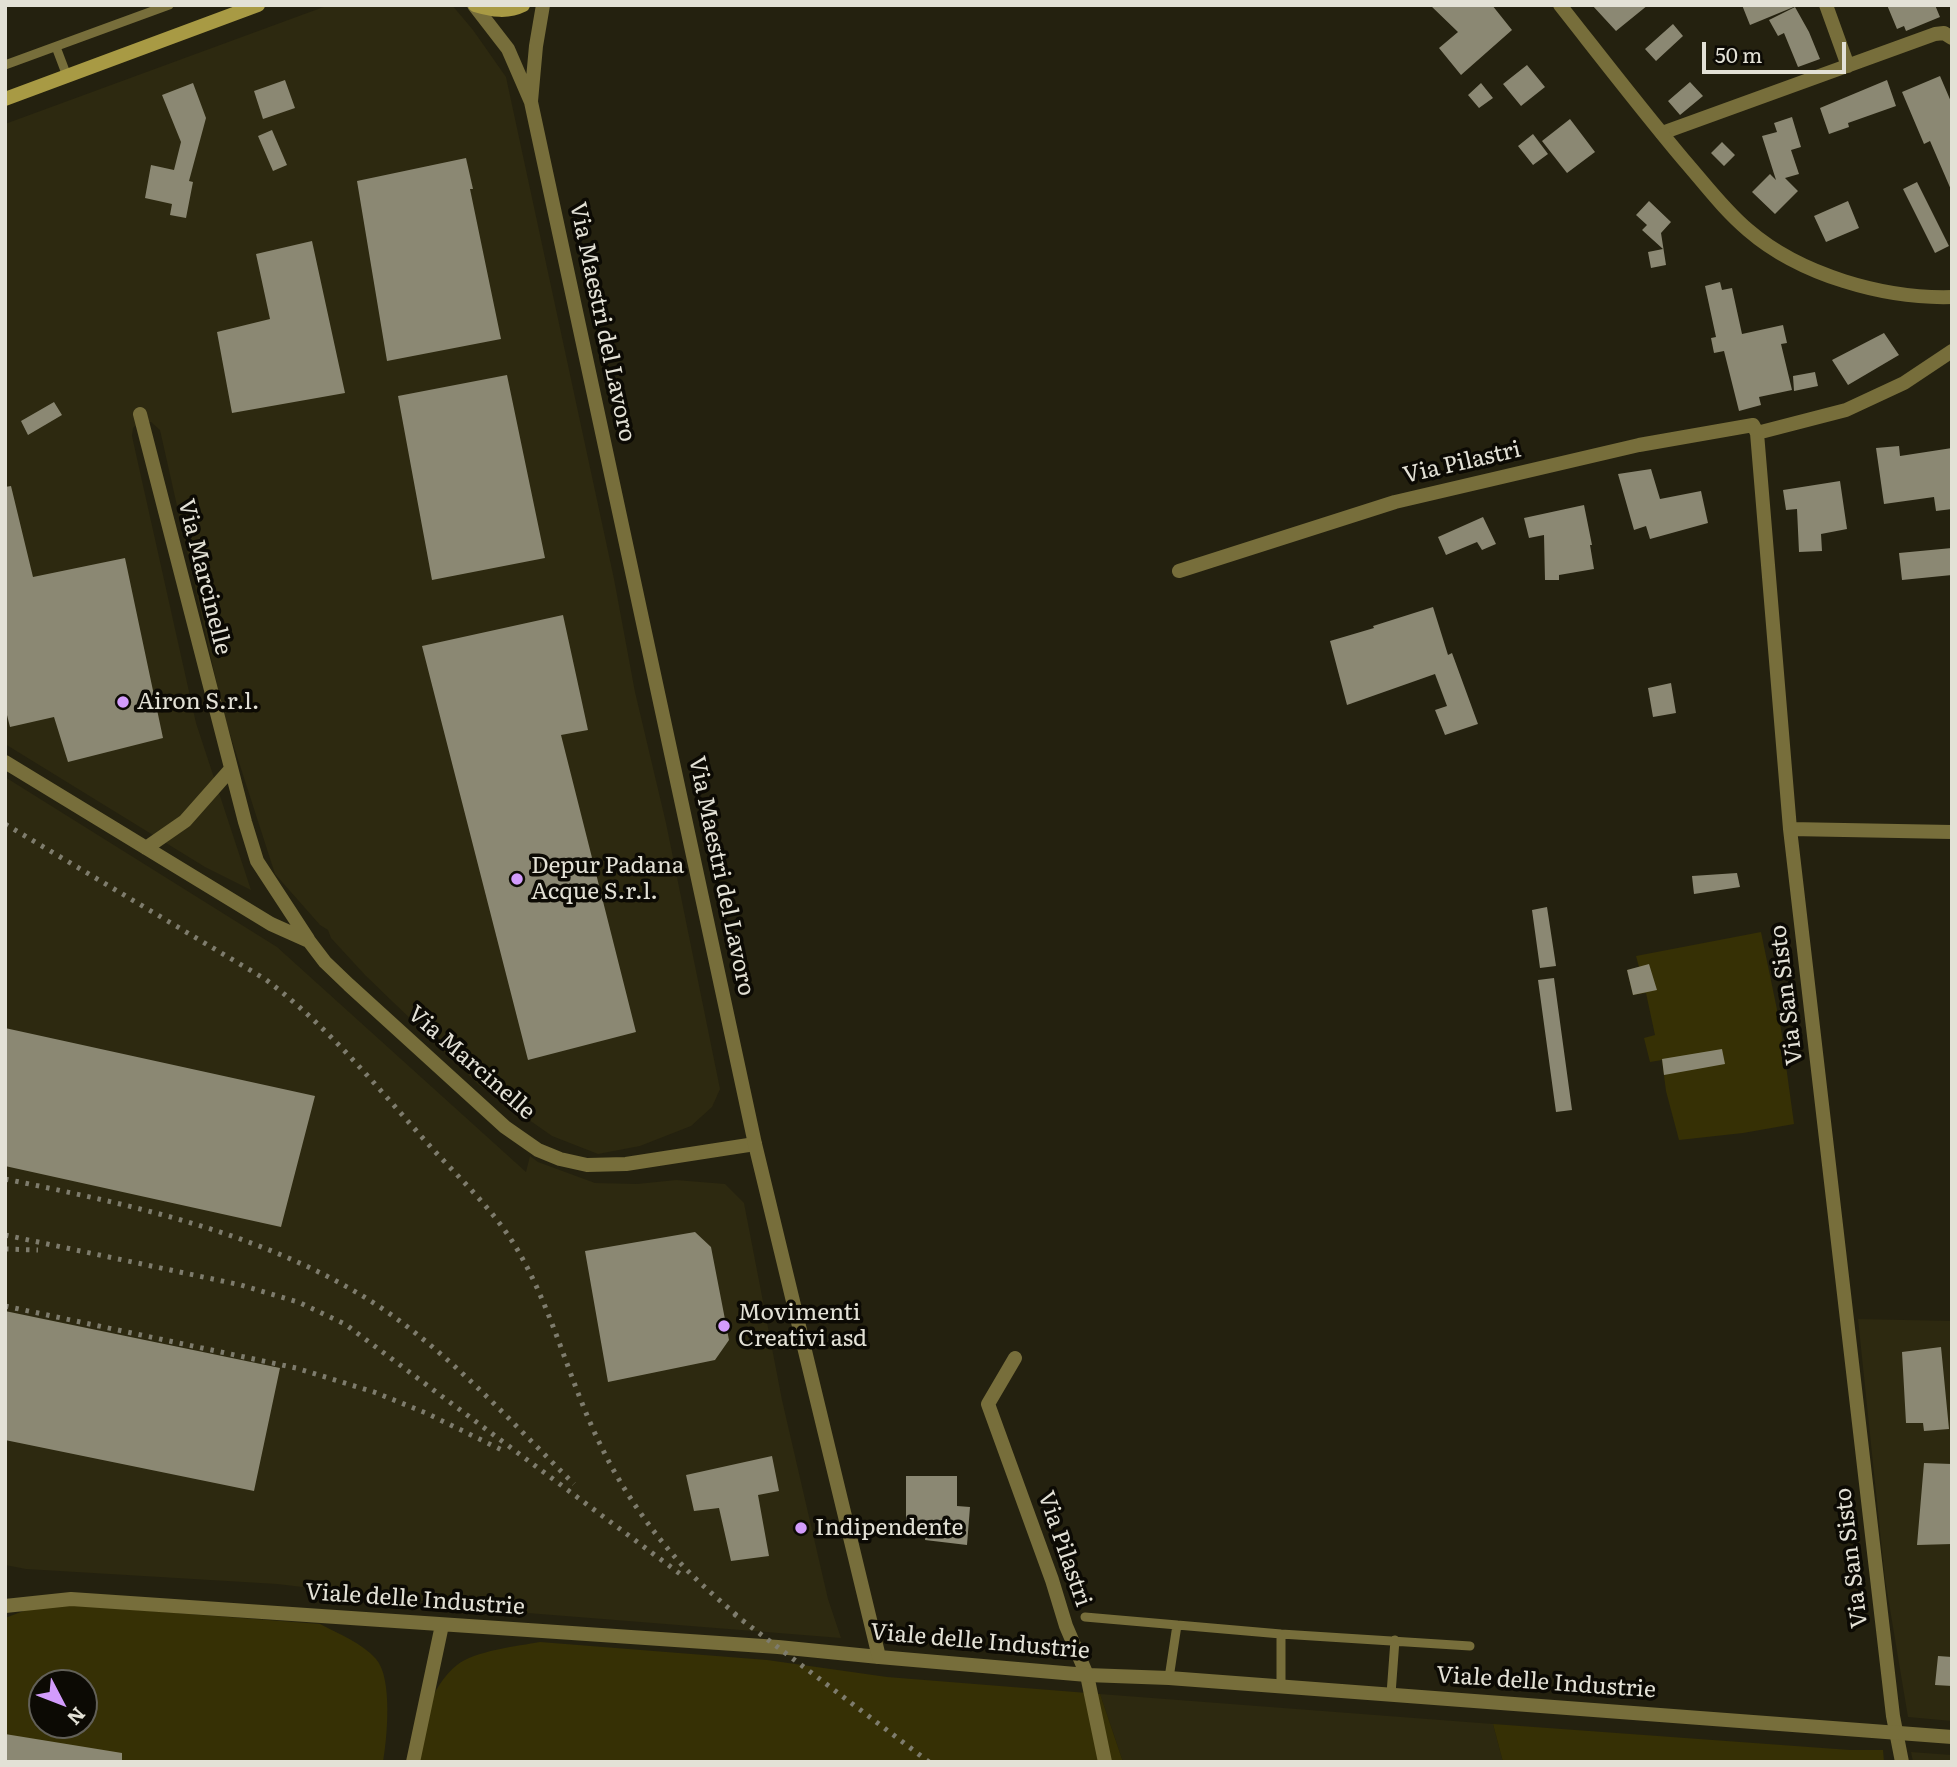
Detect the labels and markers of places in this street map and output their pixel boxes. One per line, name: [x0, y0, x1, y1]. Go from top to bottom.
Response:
place label: Airon S.r.l.: [137, 688, 259, 716]
marker: Airon S.r.l.: [115, 694, 131, 710]
place label: Depur Padana Acque S.r.l.: [531, 852, 684, 906]
marker: Depur Padana Acque S.r.l.: [509, 871, 525, 887]
place label: Movimenti Creativi asd: [738, 1299, 867, 1353]
marker: Movimenti Creativi asd: [716, 1318, 732, 1334]
place label: Indipendente: [815, 1514, 963, 1542]
marker: Indipendente: [793, 1520, 809, 1536]

